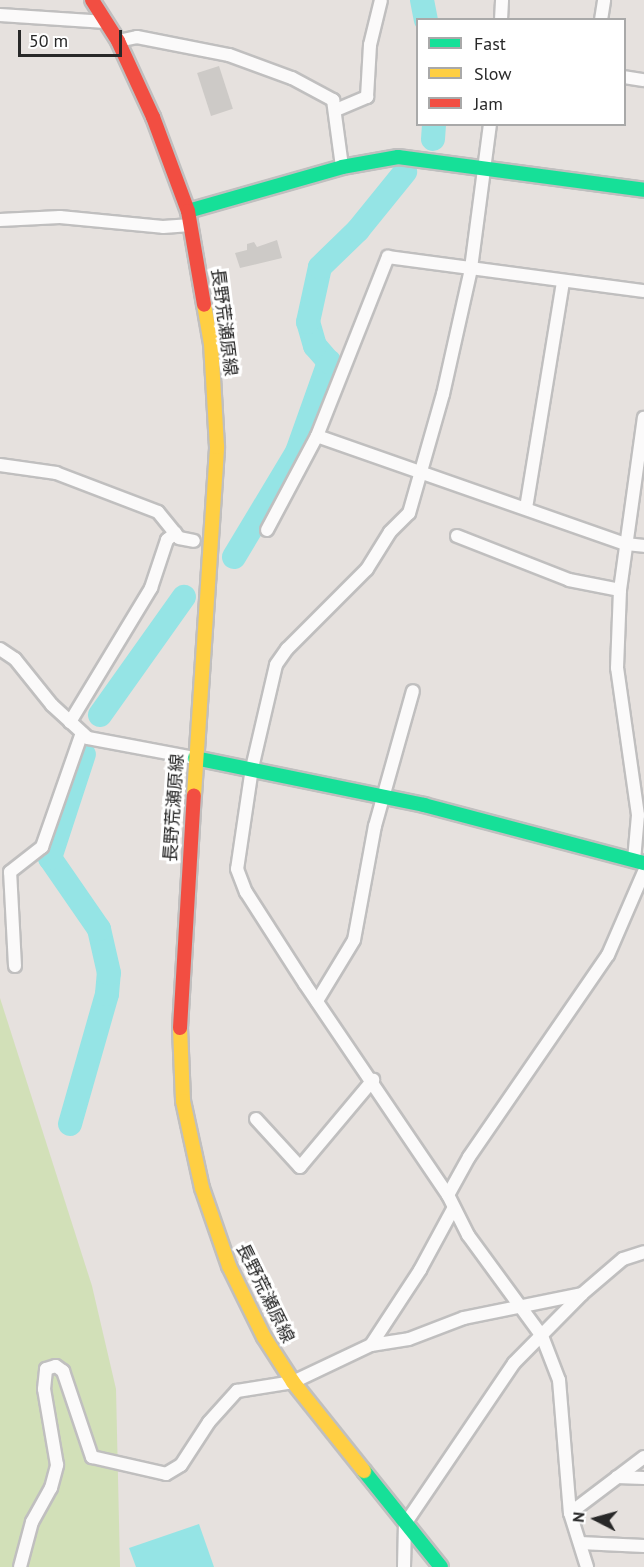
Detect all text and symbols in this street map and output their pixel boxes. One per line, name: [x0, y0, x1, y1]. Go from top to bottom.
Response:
scale bar: [21, 18, 124, 56]
legend: [416, 18, 626, 126]
text: 50 m: [29, 29, 68, 52]
text: Fast: [474, 32, 506, 55]
text: Slow: [474, 62, 512, 85]
text: Jam: [474, 92, 503, 115]
street label: 長野荒瀬原線: [207, 267, 241, 377]
street label: 長野荒瀬原線: [159, 753, 189, 863]
street label: 長野荒瀬原線: [232, 1240, 298, 1346]
north arrow: [566, 1489, 626, 1549]
text: N: [568, 1511, 589, 1523]

